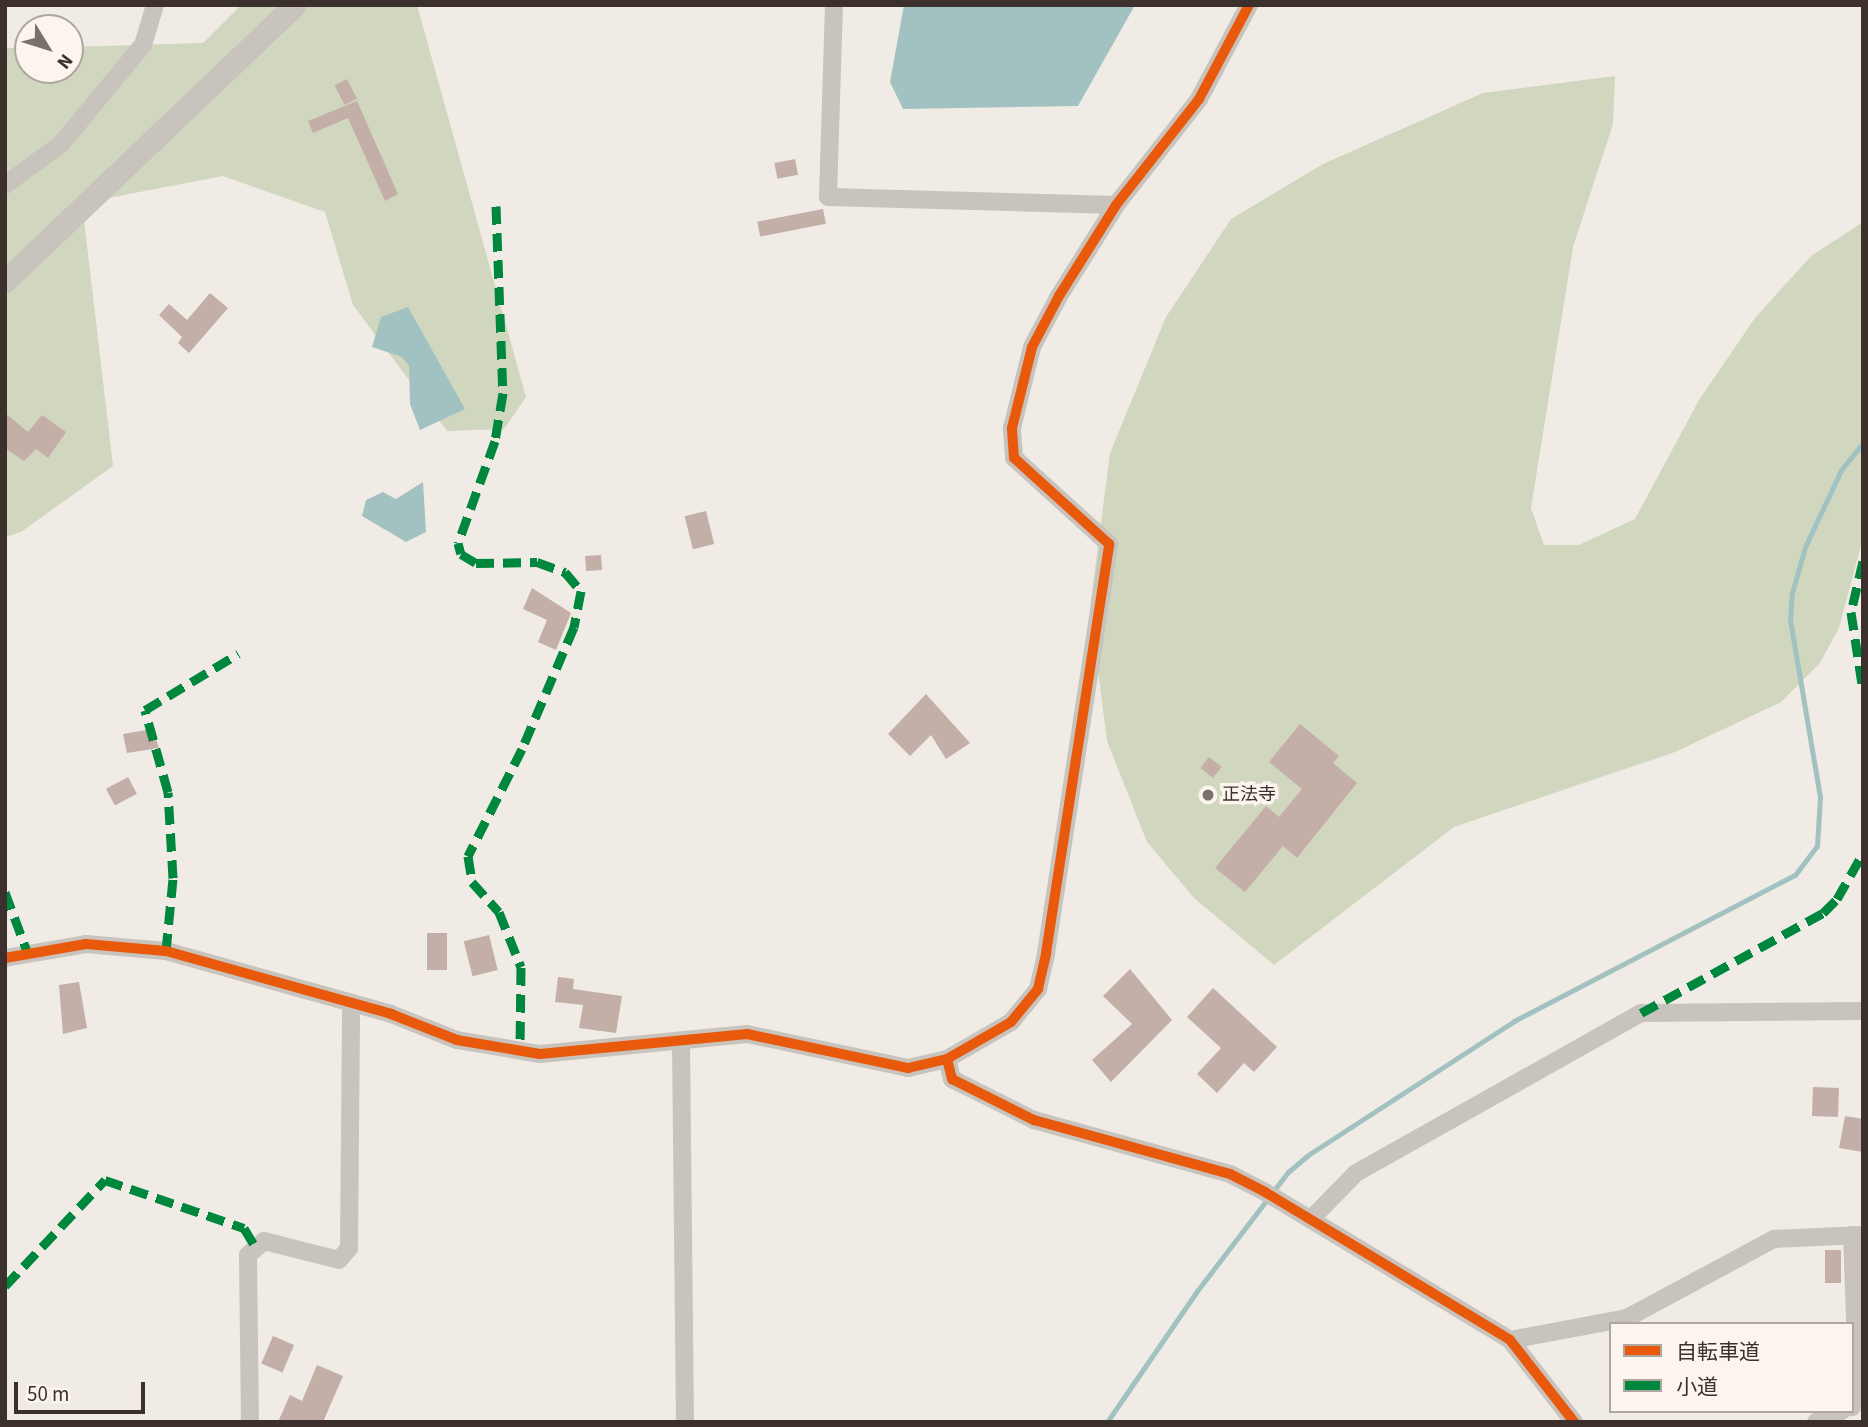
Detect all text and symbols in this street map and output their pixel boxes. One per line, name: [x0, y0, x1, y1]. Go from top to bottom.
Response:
north arrow: [14, 14, 84, 84]
text: N: [50, 48, 79, 74]
place label: 正法寺: [1222, 784, 1276, 806]
marker: 正法寺: [1200, 787, 1216, 803]
legend: [1609, 1322, 1854, 1413]
text: 自転車道: [1676, 1337, 1760, 1367]
scale bar: [18, 1368, 149, 1412]
text: 小道: [1676, 1372, 1718, 1402]
text: 50 m: [27, 1379, 69, 1409]

